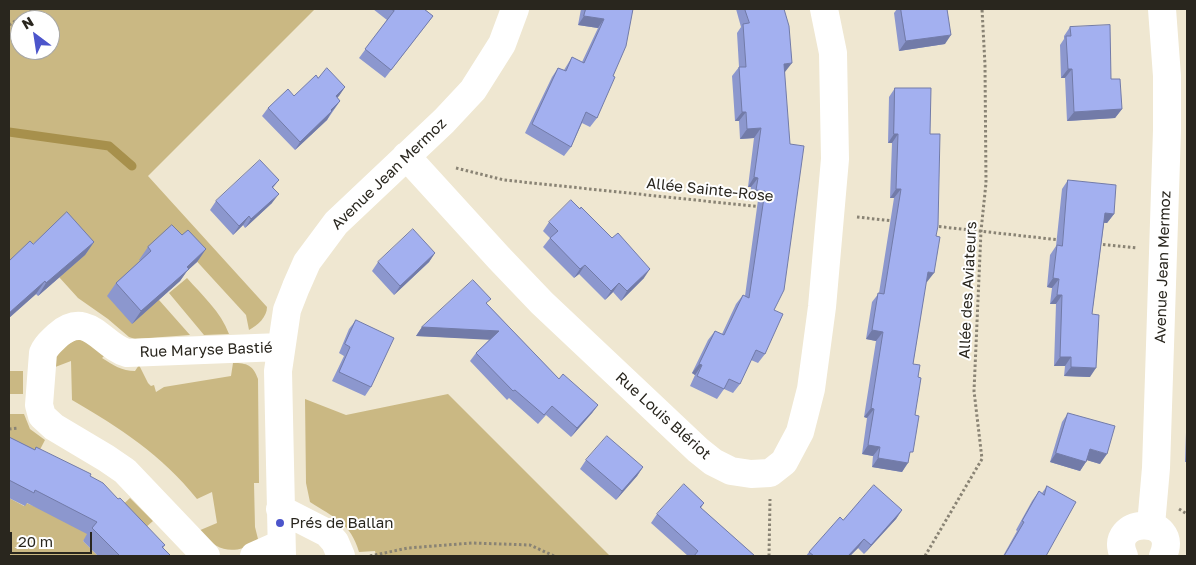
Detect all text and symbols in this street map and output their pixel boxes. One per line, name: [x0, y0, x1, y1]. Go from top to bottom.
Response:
north arrow: [10, 10, 60, 60]
text: N: [19, 13, 36, 33]
street label: Avenue Jean Mermoz: [328, 115, 450, 233]
street label: Allée Sainte-Rose: [646, 174, 774, 206]
street label: Avenue Jean Mermoz: [1151, 190, 1175, 344]
street label: Allée des Aviateurs: [955, 221, 981, 359]
street label: Rue Maryse Bastié: [139, 339, 273, 361]
street label: Rue Louis Blériot: [612, 369, 714, 463]
place label: Prés de Ballan: [290, 514, 393, 532]
marker: Prés de Ballan: [274, 517, 286, 529]
scale bar: [12, 522, 95, 554]
text: 20 m: [18, 532, 53, 550]

